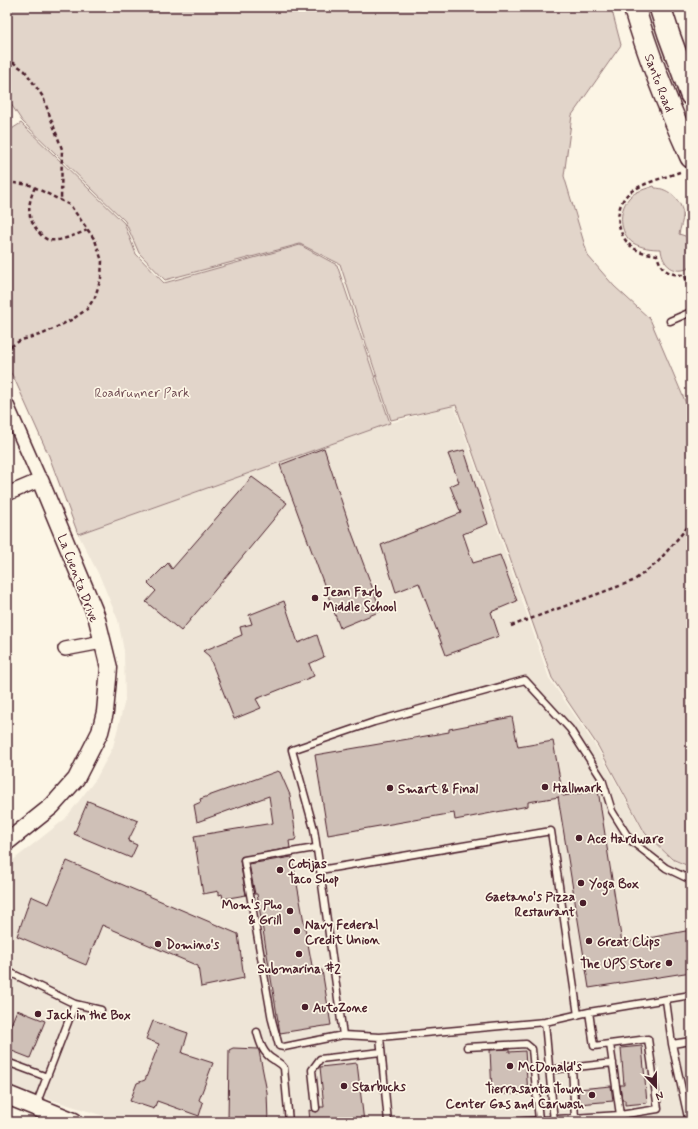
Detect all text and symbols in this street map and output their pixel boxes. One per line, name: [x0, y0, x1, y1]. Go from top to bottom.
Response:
street label: Santo Road: [640, 52, 678, 115]
park label: Roadrunner Park: [94, 385, 190, 402]
street label: La Cuenta Drive: [53, 532, 102, 625]
place label: Jean Farb Middle School: [323, 584, 397, 616]
marker: Jean Farb Middle School: [310, 593, 320, 603]
place label: Hallmark: [553, 780, 603, 797]
place label: Smart & Final: [398, 781, 479, 798]
marker: Hallmark: [540, 782, 550, 792]
marker: Smart & Final: [385, 783, 395, 793]
place label: Ace Hardware: [587, 831, 664, 848]
marker: Ace Hardware: [574, 833, 584, 843]
place label: Cotijas Taco Shop: [288, 856, 339, 888]
marker: Cotijas Taco Shop: [275, 865, 285, 875]
place label: Yoga Box: [589, 876, 639, 896]
marker: Yoga Box: [576, 878, 586, 888]
place label: Gaetano's Pizza Restaurant: [485, 889, 576, 921]
place label: Mom's Pho & Grill: [222, 897, 283, 929]
marker: Gaetano's Pizza Restaurant: [578, 898, 588, 908]
marker: Mom's Pho & Grill: [285, 906, 295, 916]
place label: Navy Federal Credit Union: [305, 917, 381, 949]
marker: Navy Federal Credit Union: [292, 926, 302, 936]
place label: Great Clips: [597, 934, 660, 951]
marker: Great Clips: [584, 936, 594, 946]
place label: Domino's: [166, 937, 220, 954]
marker: Domino's: [153, 939, 163, 949]
marker: Submarina #2: [294, 949, 304, 959]
place label: The UPS Store: [580, 956, 661, 973]
marker: The UPS Store: [664, 958, 674, 968]
place label: Submarina #2: [257, 961, 341, 978]
place label: AutoZone: [313, 1000, 368, 1017]
marker: AutoZone: [300, 1002, 310, 1012]
place label: Jack in the Box: [46, 1007, 131, 1024]
marker: Jack in the Box: [33, 1009, 43, 1019]
place label: McDonald's: [518, 1059, 582, 1076]
marker: McDonald's: [505, 1061, 515, 1071]
north arrow: [636, 1067, 676, 1107]
place label: Starbucks: [352, 1079, 406, 1096]
marker: Starbucks: [339, 1081, 349, 1091]
place label: Tierrasanta Town Center Gas and Carwash: [445, 1081, 585, 1113]
text: N: [653, 1087, 665, 1103]
marker: Tierrasanta Town Center Gas and Carwash: [587, 1090, 597, 1100]

